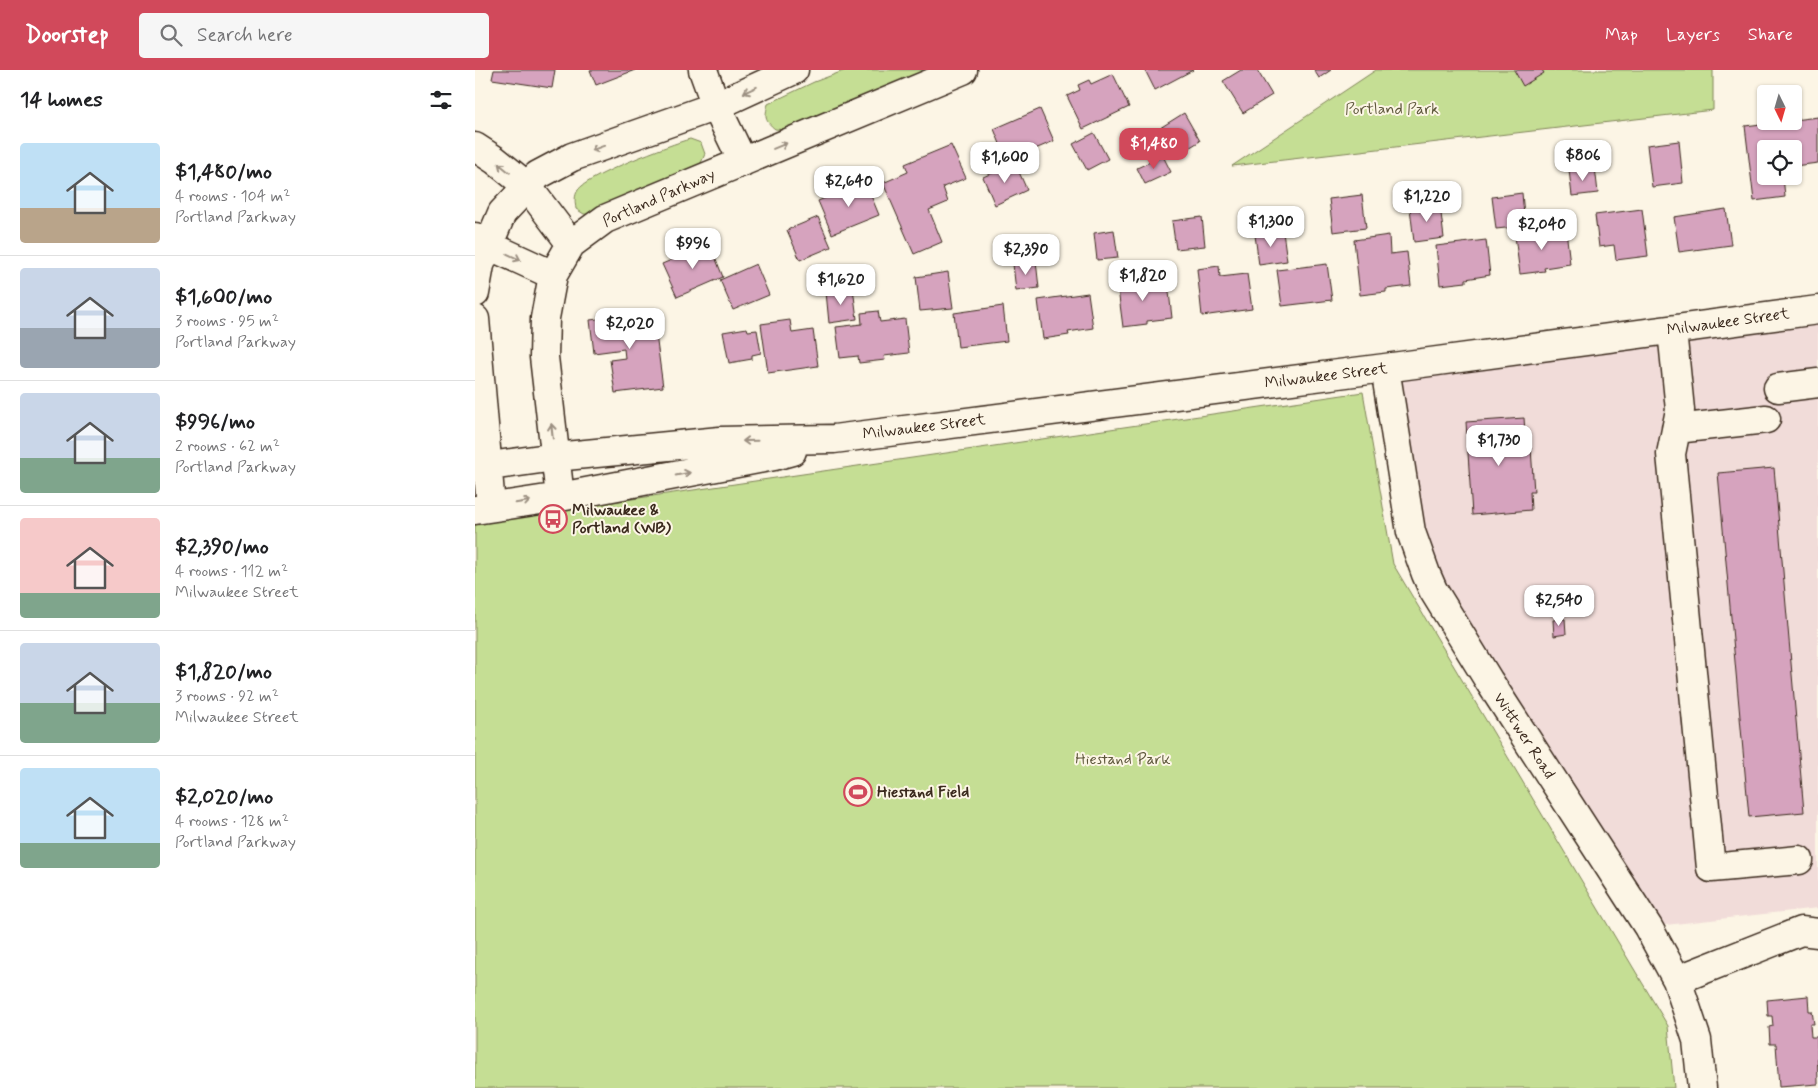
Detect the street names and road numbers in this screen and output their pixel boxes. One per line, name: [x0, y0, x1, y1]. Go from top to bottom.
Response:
street label: Portland Parkway: [600, 164, 718, 232]
street label: Milwaukee Street: [1665, 303, 1791, 341]
street label: Milwaukee Street: [1263, 358, 1389, 394]
street label: Milwaukee Street: [861, 409, 987, 445]
street label: Wittwer Road: [1488, 689, 1560, 783]

